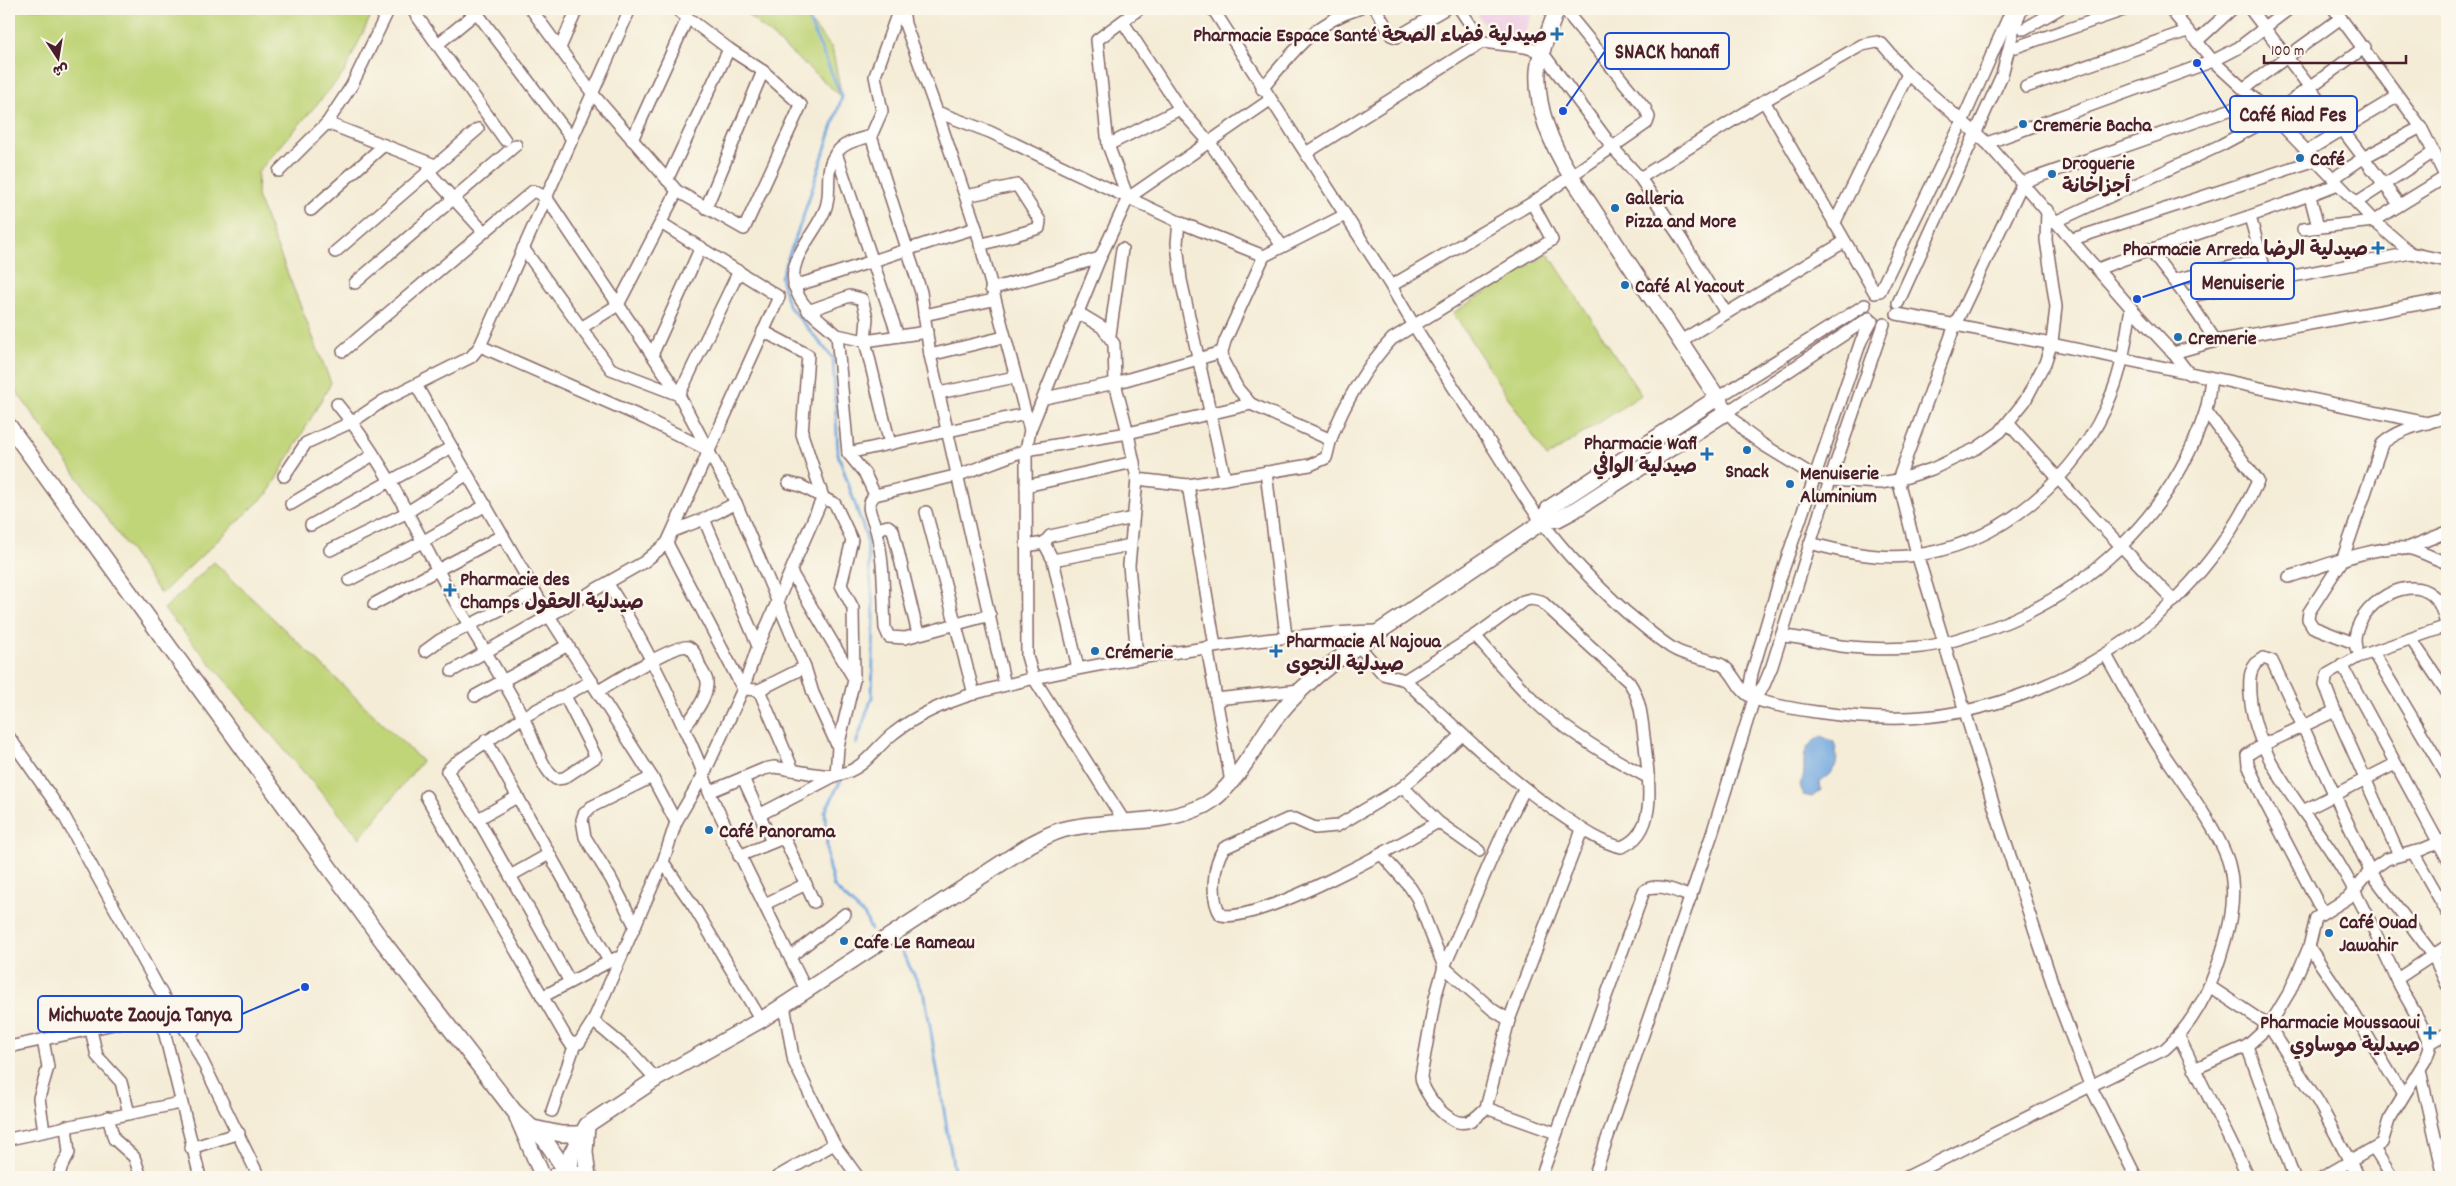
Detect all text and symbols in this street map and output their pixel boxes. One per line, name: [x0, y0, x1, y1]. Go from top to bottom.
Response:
place label: Pharmacie Espace Santé صيدلية فضاء الصحة: [1193, 23, 1547, 51]
marker: Pharmacie Espace Santé صيدلية فضاء الصحة: [1551, 28, 1563, 40]
north arrow: [32, 32, 82, 82]
scale bar: [2264, 32, 2406, 64]
callout: SNACK hanafi: [1605, 33, 1729, 69]
text: SNACK hanafi: [1615, 39, 1720, 69]
text: 100 m: [2271, 41, 2304, 63]
text: ش: [51, 57, 70, 80]
callout: Café Riad Fes: [2230, 96, 2357, 132]
text: Café Riad Fes: [2239, 102, 2347, 132]
place label: Cremerie Bacha: [2033, 113, 2152, 141]
marker: Cremerie Bacha: [2017, 118, 2029, 130]
place label: Café: [2310, 147, 2345, 175]
place label: Droguerie أجزاخانة: [2062, 151, 2135, 202]
marker: Café: [2294, 152, 2306, 164]
marker: Droguerie أجزاخانة: [2046, 168, 2058, 180]
place label: Galleria Pizza and More: [1625, 186, 1737, 237]
marker: Galleria Pizza and More: [1609, 202, 1621, 214]
place label: Pharmacie Arreda صيدلية الرضا: [2122, 237, 2368, 265]
marker: Pharmacie Arreda صيدلية الرضا: [2372, 242, 2384, 254]
callout: Menuiserie: [2191, 263, 2294, 299]
text: Menuiserie: [2201, 270, 2285, 300]
place label: Café Al Yacout: [1635, 274, 1745, 302]
marker: Café Al Yacout: [1619, 279, 1631, 291]
place label: Cremerie: [2188, 326, 2257, 354]
marker: Cremerie: [2172, 331, 2184, 343]
place label: Pharmacie Wafi صيدلية الوافي: [1584, 431, 1698, 482]
marker: Snack: [1741, 444, 1753, 456]
marker: Pharmacie Wafi صيدلية الوافي: [1701, 448, 1713, 460]
place label: Snack: [1725, 459, 1769, 487]
place label: Menuiserie Aluminium: [1800, 461, 1879, 512]
marker: Menuiserie Aluminium: [1784, 478, 1796, 490]
place label: Pharmacie des Champs صيدلية الحقول: [460, 567, 644, 618]
marker: Pharmacie des Champs صيدلية الحقول: [444, 584, 456, 596]
place label: Pharmacie Al Najoua صيدلية النجوى: [1286, 629, 1442, 680]
place label: Crémerie: [1105, 640, 1174, 668]
marker: Crémerie: [1089, 645, 1101, 657]
marker: Pharmacie Al Najoua صيدلية النجوى: [1270, 645, 1282, 657]
place label: Café Panorama: [719, 819, 836, 847]
marker: Café Panorama: [703, 824, 715, 836]
place label: Café Ouad Jawahir: [2339, 910, 2417, 961]
marker: Café Ouad Jawahir: [2323, 927, 2335, 939]
place label: Cafe Le Rameau: [854, 930, 975, 958]
marker: Cafe Le Rameau: [838, 935, 850, 947]
callout: Michwate Zaouja Tanya: [38, 996, 242, 1032]
text: Michwate Zaouja Tanya: [48, 1002, 233, 1032]
place label: Pharmacie Moussaoui صيدلية موساوي: [2260, 1010, 2420, 1061]
marker: Pharmacie Moussaoui صيدلية موساوي: [2424, 1027, 2436, 1039]

